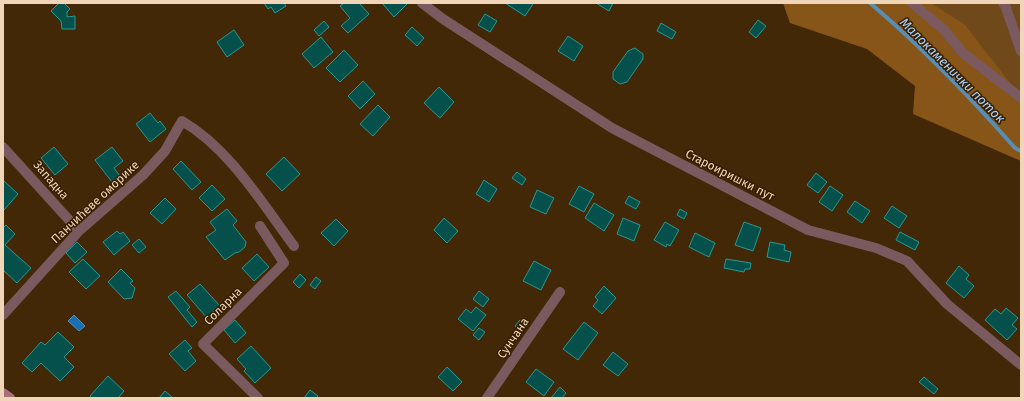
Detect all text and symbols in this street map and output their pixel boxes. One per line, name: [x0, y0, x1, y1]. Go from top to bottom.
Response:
water label: Малокаменички поток: [897, 15, 1008, 126]
street label: Староиришки пут: [683, 147, 777, 204]
street label: Западна: [30, 158, 72, 202]
street label: Панчићеве оморике: [48, 158, 142, 246]
street label: Соларна: [201, 284, 245, 328]
street label: Сунчана: [494, 315, 532, 361]

